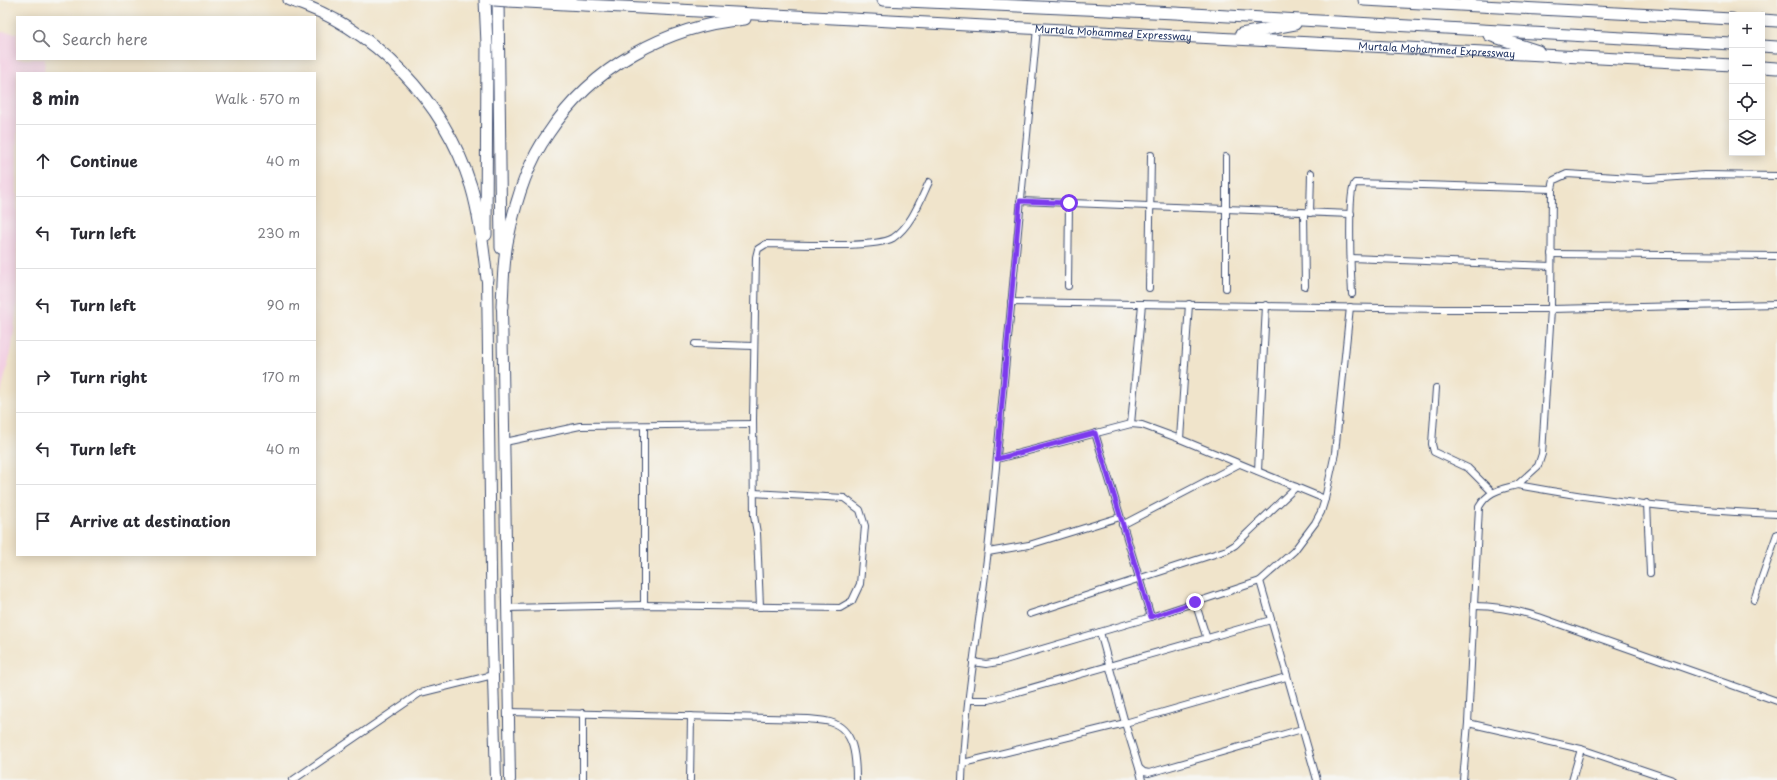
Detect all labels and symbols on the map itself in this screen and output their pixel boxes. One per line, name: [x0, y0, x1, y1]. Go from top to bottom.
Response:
street label: Murtala Mohammed Expressway: [1034, 21, 1192, 45]
street label: Murtala Mohammed Expressway: [1358, 37, 1516, 62]
route start: [1060, 194, 1078, 212]
route end: [1186, 593, 1204, 611]

